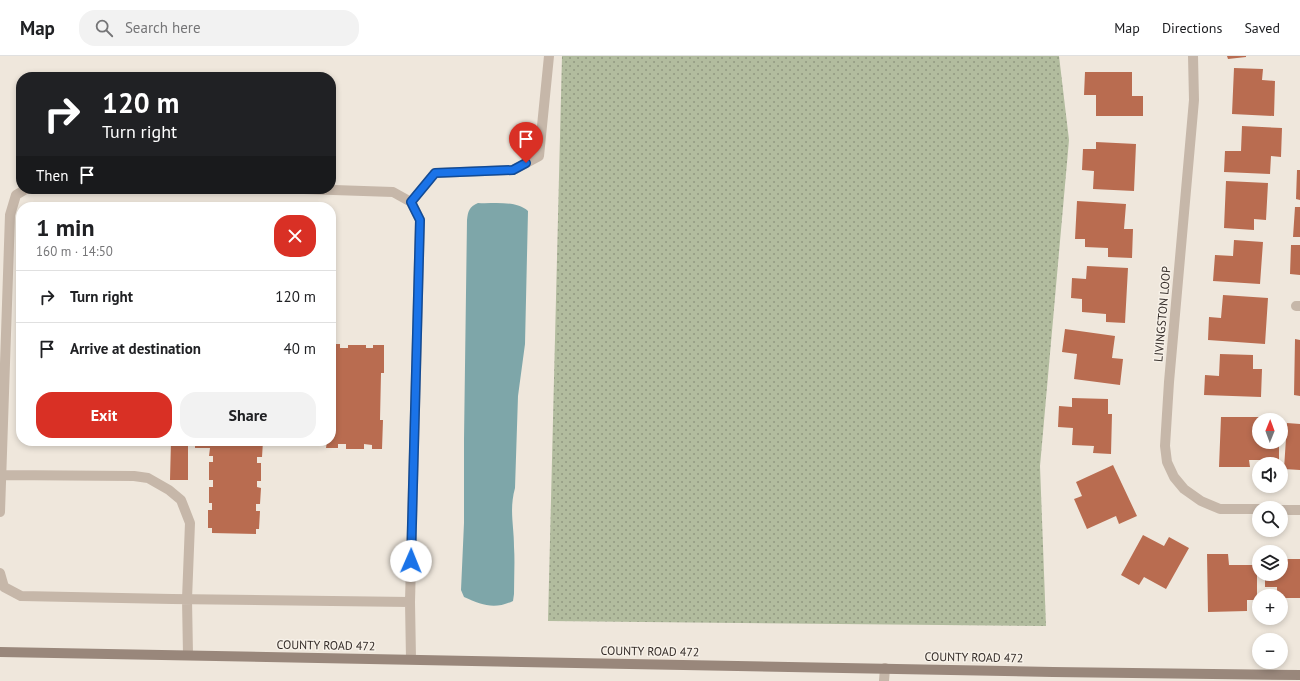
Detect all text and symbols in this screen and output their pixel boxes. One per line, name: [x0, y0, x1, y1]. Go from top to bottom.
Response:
search box: [79, 10, 359, 46]
text: Map: [20, 16, 55, 40]
icon: search: [93, 17, 115, 39]
text: Search here: [125, 18, 201, 37]
text: Map: [1114, 19, 1140, 37]
text: Directions: [1162, 19, 1222, 37]
text: Saved: [1244, 19, 1280, 37]
text: 120 m: [102, 84, 179, 121]
icon: right: [36, 88, 88, 140]
text: Turn right: [102, 120, 177, 143]
pin: [509, 122, 543, 163]
icon: arrive: [515, 128, 537, 150]
icon: arrive: [76, 164, 98, 186]
text: Then: [36, 166, 68, 185]
text: 1 min: [36, 212, 95, 243]
button: close: [274, 215, 316, 257]
text: 160 m · 14:50: [36, 243, 113, 260]
street label: LIVINGSTON LOOP: [1150, 265, 1174, 362]
icon: right: [36, 286, 58, 308]
text: Turn right: [70, 287, 133, 306]
text: 120 m: [275, 287, 316, 306]
icon: arrive: [36, 338, 58, 360]
text: Arrive at destination: [70, 339, 201, 358]
text: 40 m: [283, 339, 316, 358]
button: Exit: [36, 392, 172, 438]
button: Share: [180, 392, 316, 438]
north arrow: [1252, 413, 1288, 449]
map controls: [1252, 413, 1288, 669]
button: sound: [1252, 457, 1288, 493]
button: search: [1252, 501, 1288, 537]
position arrow: [390, 540, 432, 582]
button: layers: [1252, 545, 1288, 581]
button: +: [1252, 589, 1288, 625]
button: −: [1252, 633, 1288, 669]
street label: COUNTY ROAD 472: [276, 637, 376, 653]
street label: COUNTY ROAD 472: [600, 643, 700, 659]
street label: COUNTY ROAD 472: [924, 649, 1024, 665]

